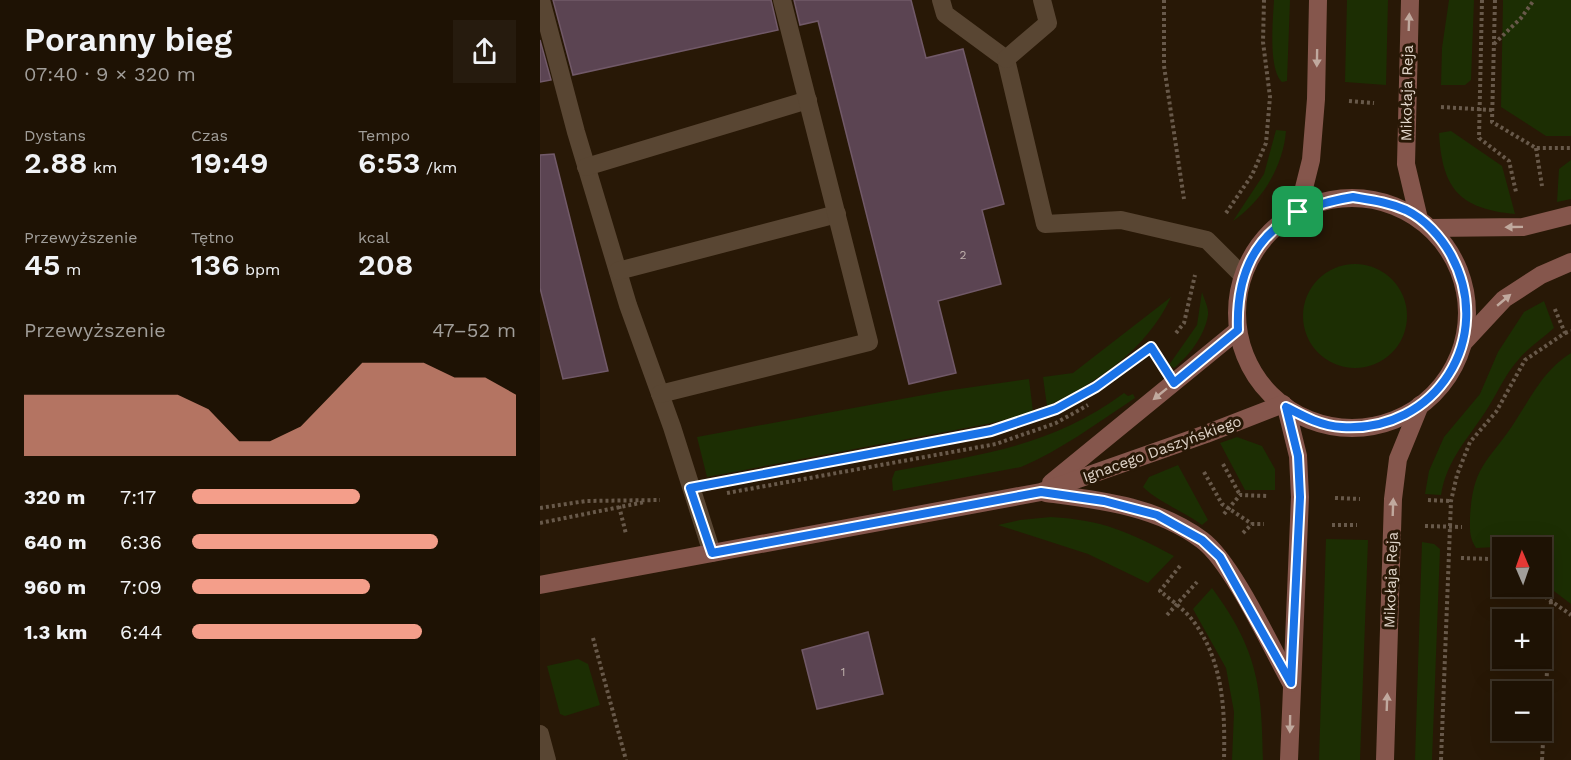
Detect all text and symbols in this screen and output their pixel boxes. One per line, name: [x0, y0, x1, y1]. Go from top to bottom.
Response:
one-way arrow: [1405, 12, 1414, 31]
text: Poranny bieg: [24, 20, 232, 59]
button: share: [453, 20, 516, 83]
street label: Mikołaja Reja: [1397, 44, 1417, 141]
one-way arrow: [1312, 49, 1322, 68]
text: 07:40 · 9 × 320 m: [24, 62, 196, 86]
text: Dystans: [24, 126, 86, 145]
text: Czas: [191, 126, 228, 145]
text: Tempo: [358, 126, 410, 145]
text: 2.88: [24, 145, 88, 180]
text: 19:49: [191, 145, 269, 180]
text: 6:53: [358, 145, 421, 180]
text: km: [88, 158, 117, 177]
text: /km: [421, 158, 457, 177]
pin: [1272, 186, 1323, 237]
icon: arrive: [1281, 195, 1314, 228]
one-way arrow: [1504, 222, 1523, 232]
text: Przewyższenie: [24, 228, 137, 247]
text: Tętno: [191, 228, 234, 247]
text: kcal: [358, 228, 390, 247]
text: 45: [24, 247, 60, 282]
text: 136: [191, 247, 240, 282]
text: 208: [358, 247, 414, 282]
house number: 2: [960, 248, 967, 262]
text: m: [60, 260, 81, 279]
text: bpm: [240, 260, 280, 279]
one-way arrow: [1497, 294, 1512, 307]
text: Przewyższenie: [24, 318, 166, 342]
text: 47–52 m: [432, 318, 516, 342]
one-way arrow: [1153, 387, 1168, 400]
street label: Ignacego Daszyńskiego: [1080, 412, 1244, 486]
text: 320 m: [24, 485, 85, 509]
text: 7:17: [120, 485, 156, 509]
one-way arrow: [1389, 497, 1398, 516]
text: 640 m: [24, 530, 87, 554]
text: 6:36: [120, 530, 162, 554]
street label: Mikołaja Reja: [1380, 531, 1402, 628]
north arrow: [1492, 537, 1552, 597]
map controls: [1492, 537, 1552, 741]
text: 960 m: [24, 575, 86, 599]
text: 7:09: [120, 575, 162, 599]
button: +: [1492, 609, 1552, 669]
text: 1.3 km: [24, 620, 87, 644]
text: 6:44: [120, 620, 163, 644]
house number: 1: [841, 665, 845, 679]
button: −: [1492, 681, 1552, 741]
one-way arrow: [1382, 692, 1392, 711]
one-way arrow: [1285, 715, 1294, 734]

